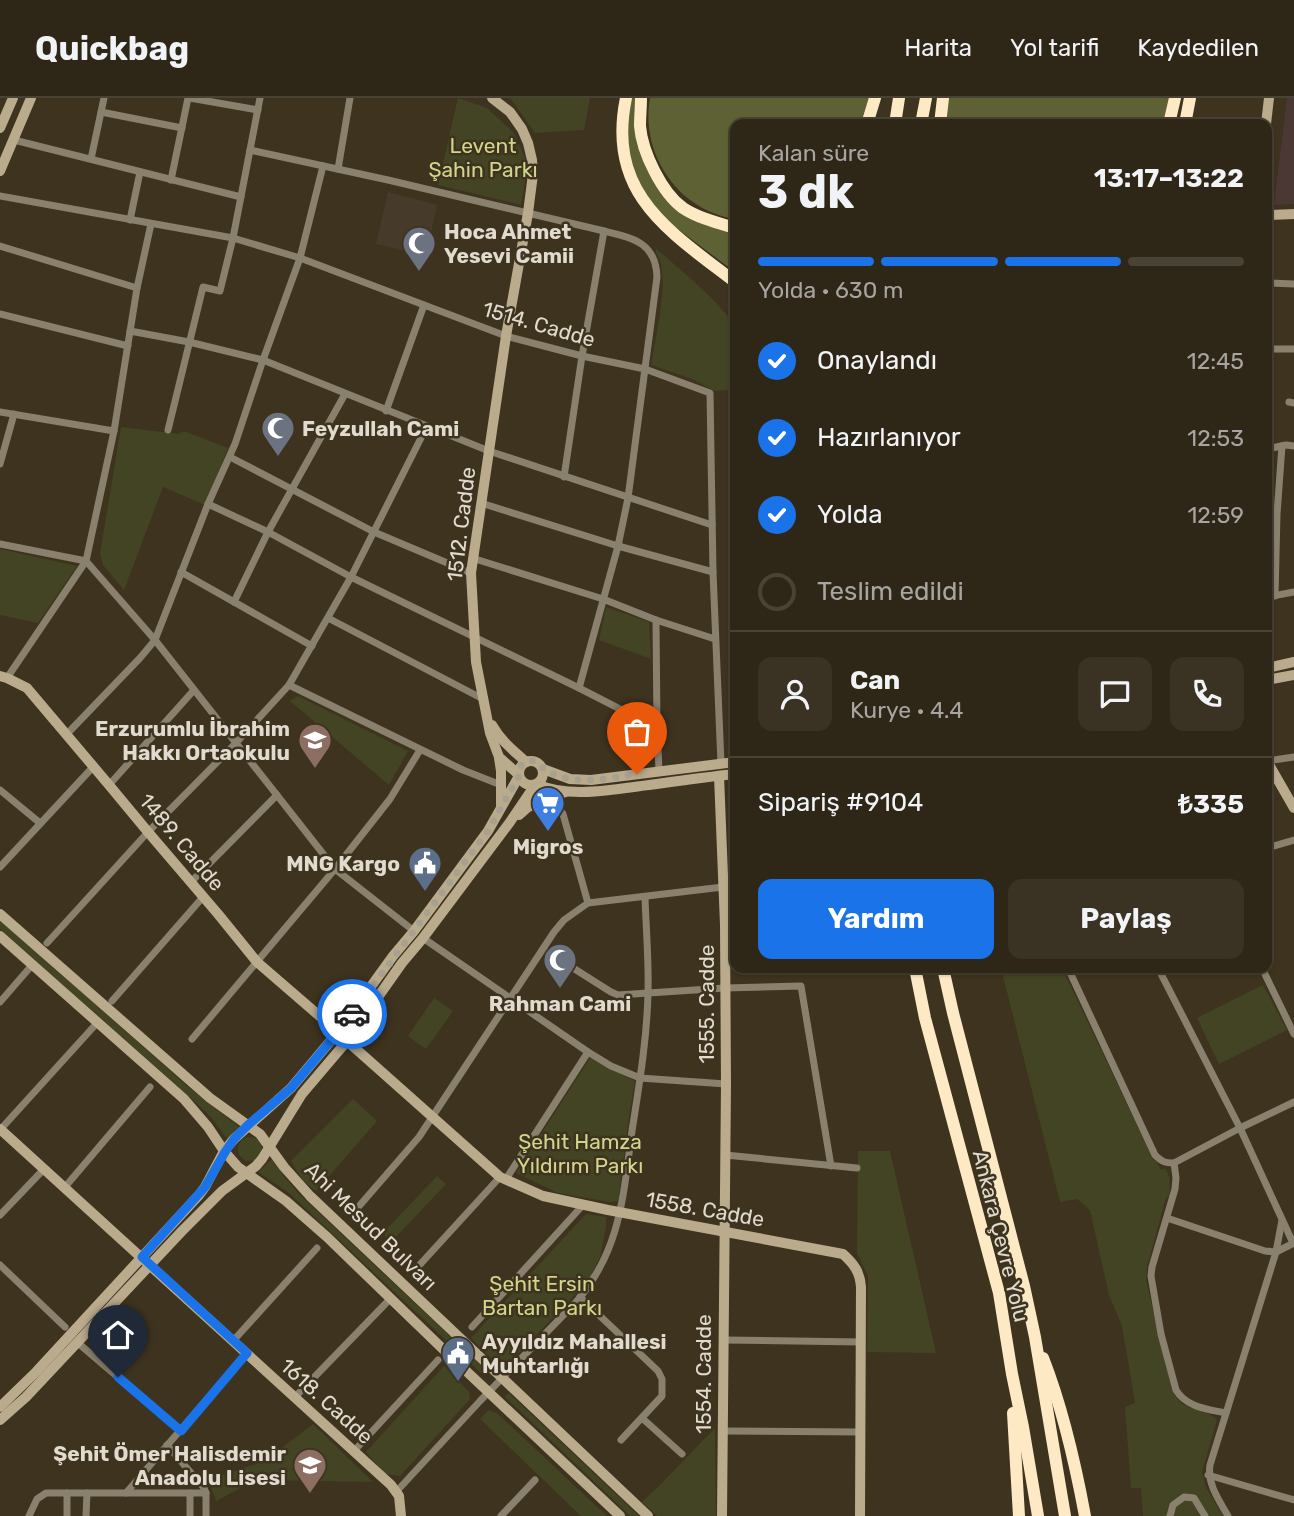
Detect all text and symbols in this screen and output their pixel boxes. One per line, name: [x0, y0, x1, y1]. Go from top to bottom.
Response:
text: Quickbag: [35, 29, 189, 68]
text: Harita: [904, 34, 972, 62]
text: Yol tarifi: [1010, 34, 1099, 62]
text: Kaydedilen: [1137, 34, 1259, 62]
park label: Levent Şahin Parkı: [428, 133, 538, 182]
text: Kalan süre: [758, 139, 869, 167]
text: 13:17–13:22: [1094, 163, 1244, 194]
text: 3 dk: [758, 165, 854, 220]
place label: Hoca Ahmet Yesevi Camii: [444, 219, 574, 268]
mosque icon: Hoca Ahmet Yesevi Camii: [400, 224, 438, 273]
text: Yolda · 630 m: [758, 276, 903, 304]
street label: 1514. Cadde: [480, 296, 598, 352]
icon: check: [758, 342, 796, 380]
text: Onaylandı: [817, 345, 937, 376]
text: 12:45: [1187, 347, 1244, 375]
mosque icon: Feyzullah Cami: [259, 409, 297, 458]
place label: Feyzullah Cami: [302, 416, 459, 441]
icon: check: [758, 419, 796, 457]
text: Hazırlanıyor: [817, 422, 961, 453]
text: 12:53: [1187, 424, 1244, 452]
street label: 1512. Cadde: [442, 465, 480, 583]
icon: check: [758, 496, 796, 534]
text: Yolda: [817, 499, 883, 530]
text: 12:59: [1187, 501, 1244, 529]
text: Teslim edildi: [817, 576, 964, 607]
button: person: [758, 657, 832, 731]
button: chat: [1078, 657, 1152, 731]
button: phone: [1170, 657, 1244, 731]
text: Can: [850, 665, 900, 696]
text: Kurye · 4.4: [850, 696, 964, 724]
pin: [607, 702, 667, 774]
icon: bag: [618, 713, 656, 751]
place label: Erzurumlu İbrahim Hakkı Ortaokulu: [95, 716, 290, 765]
school or university icon: Erzurumlu İbrahim Hakkı Ortaokulu: [296, 721, 334, 770]
supermarket icon: Migros: [529, 784, 567, 833]
text: Sipariş #9104: [758, 787, 923, 818]
street label: 1489. Cadde: [134, 788, 230, 896]
text: ₺335: [1178, 789, 1244, 820]
place label: Migros: [513, 834, 583, 859]
public building icon: MNG Kargo: [406, 844, 444, 893]
place label: MNG Kargo: [286, 851, 400, 876]
button: Yardım: [758, 879, 994, 959]
button: Paylaş: [1008, 879, 1244, 959]
mosque icon: Rahman Cami: [541, 941, 579, 990]
street label: 1555. Cadde: [694, 945, 719, 1064]
courier: [317, 979, 387, 1049]
place label: Rahman Cami: [489, 991, 631, 1016]
icon: car: [333, 995, 371, 1033]
park label: Şehit Hamza Yıldırım Parkı: [517, 1129, 643, 1178]
street label: Ankara Çevre Yolu: [968, 1147, 1034, 1325]
street label: Ahi Mesud Bulvarı: [300, 1157, 442, 1295]
street label: 1558. Cadde: [644, 1186, 766, 1232]
park label: Şehit Ersin Bartan Parkı: [482, 1271, 602, 1320]
pin: [88, 1305, 148, 1377]
street label: 1554. Cadde: [691, 1314, 716, 1434]
icon: home: [99, 1316, 137, 1354]
place label: Ayyıldız Mahallesi Muhtarlığı: [482, 1329, 667, 1378]
public building icon: Ayyıldız Mahallesi Muhtarlığı: [439, 1334, 477, 1383]
street label: 1618. Cadde: [276, 1353, 378, 1449]
place label: Şehit Ömer Halisdemir Anadolu Lisesi: [53, 1441, 286, 1490]
school or university icon: Şehit Ömer Halisdemir Anadolu Lisesi: [291, 1446, 329, 1495]

